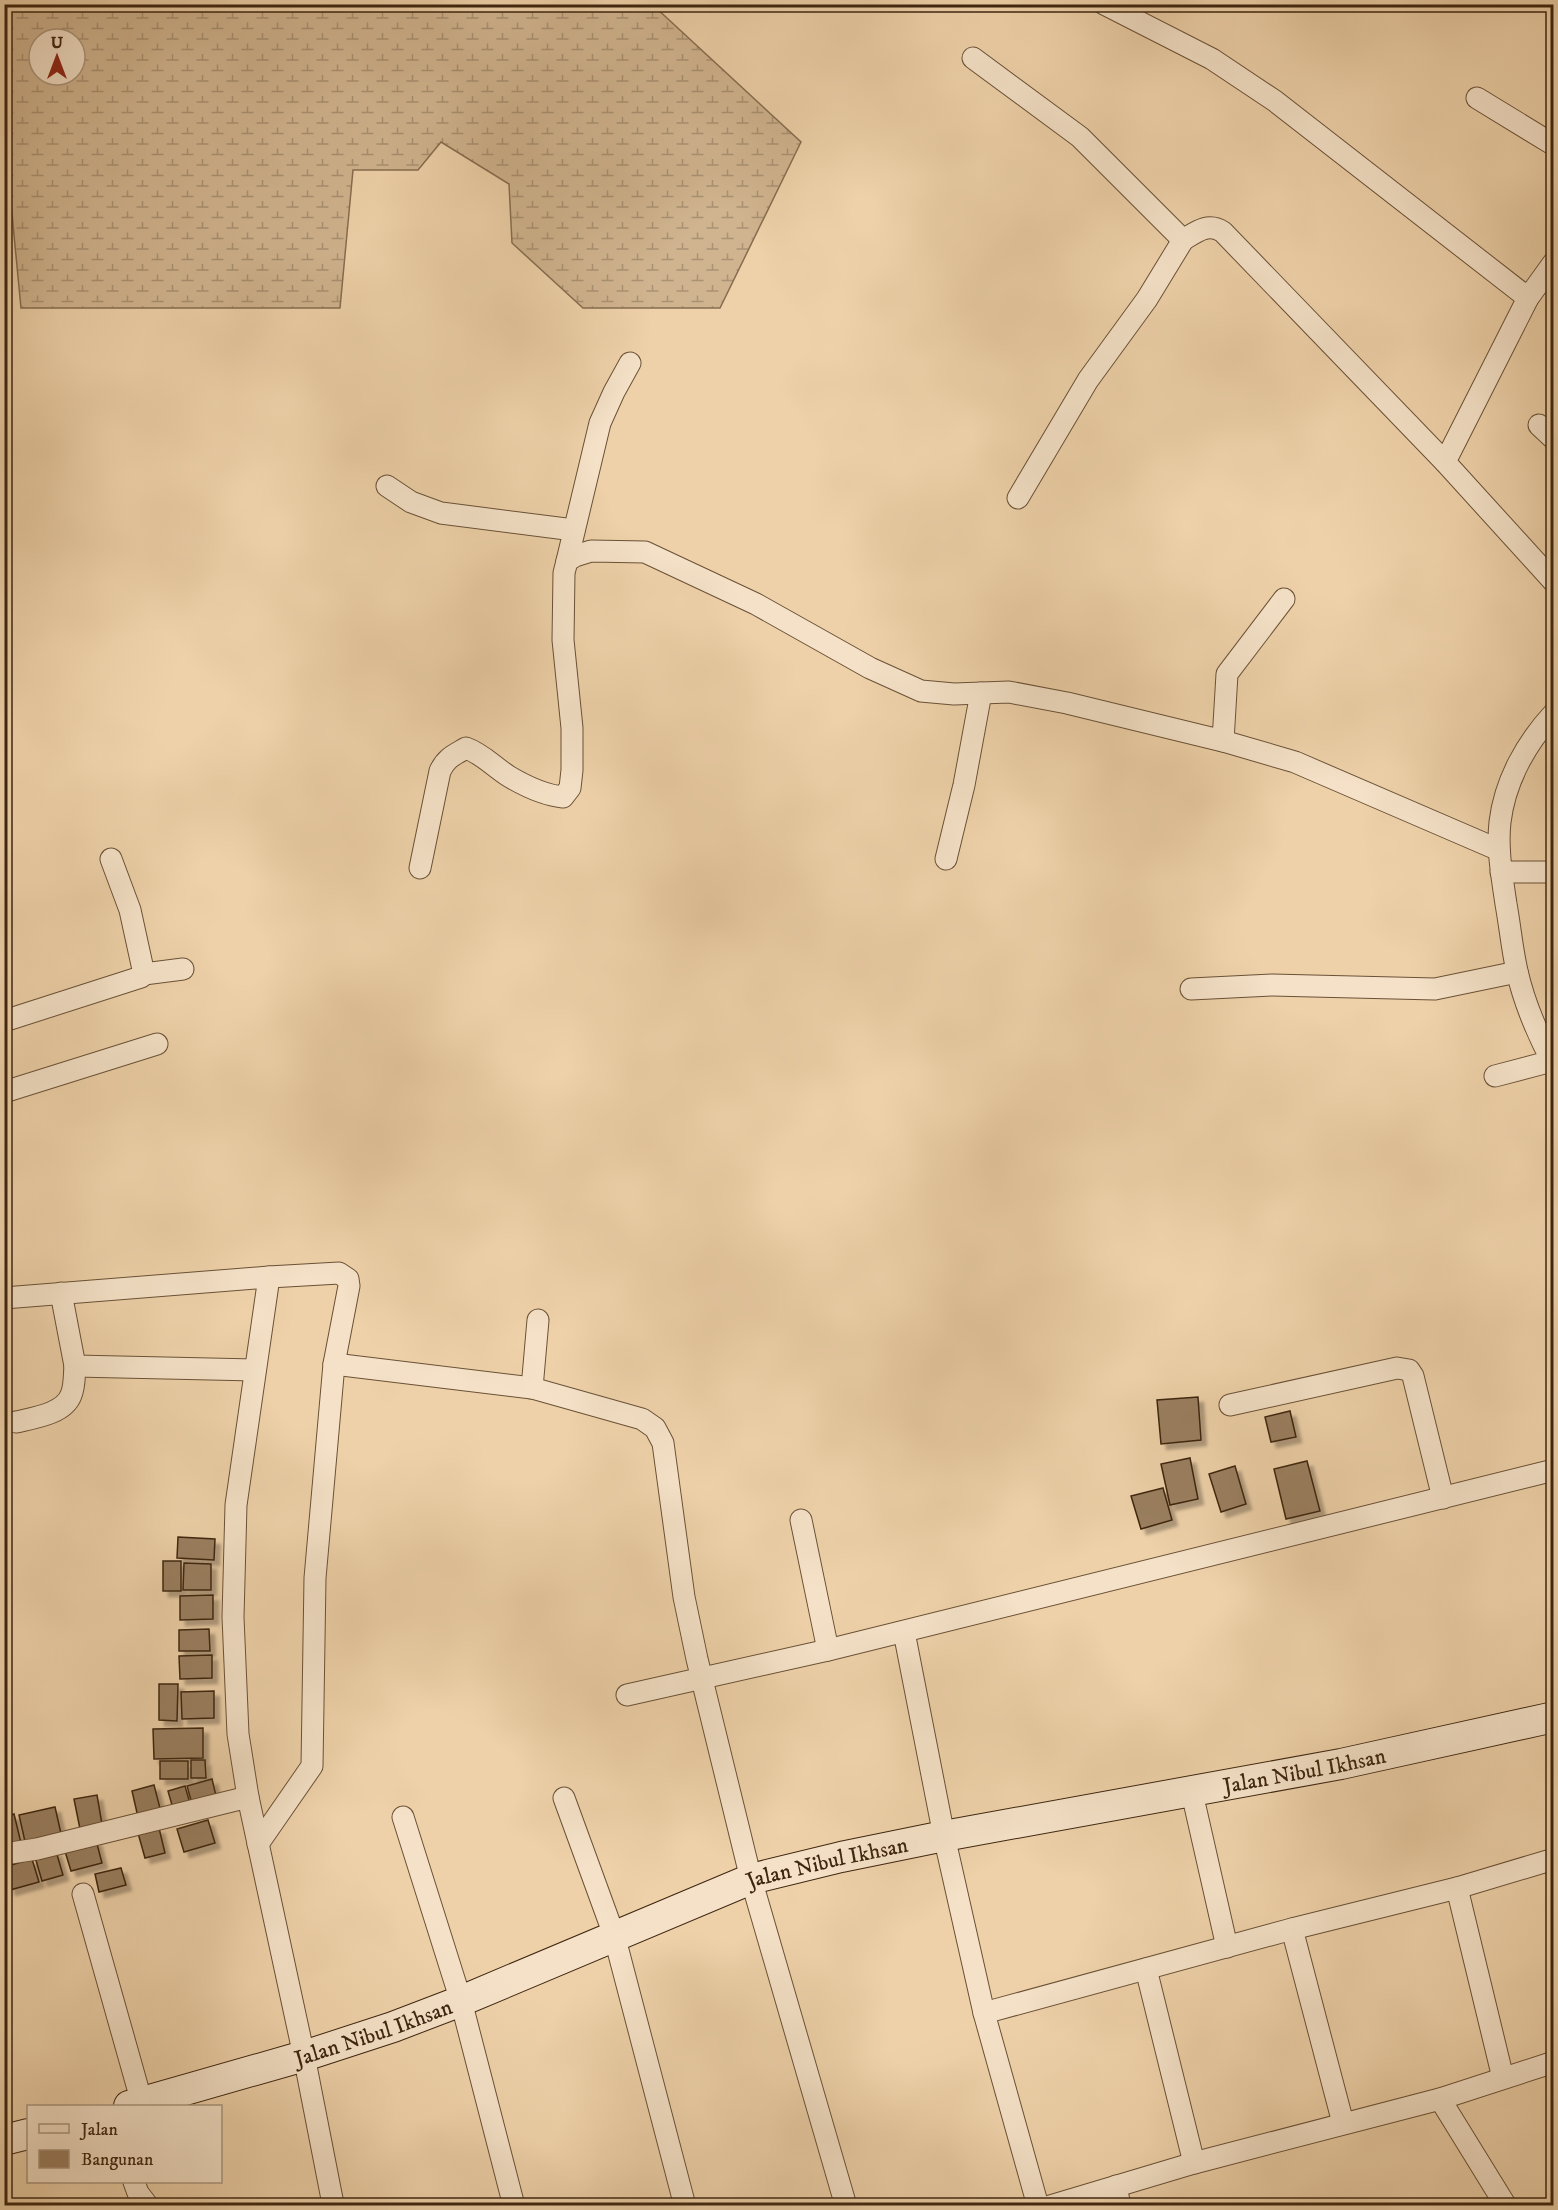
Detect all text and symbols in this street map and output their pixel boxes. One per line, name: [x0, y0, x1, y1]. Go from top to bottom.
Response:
north arrow: [27, 27, 87, 87]
text: U: [51, 33, 64, 53]
street label: Jalan Nibul Ikhsan: [1219, 1742, 1389, 1800]
street label: Jalan Nibul Ikhsan: [740, 1832, 911, 1895]
street label: Jalan Nibul Ikhsan: [290, 1994, 457, 2074]
legend: [27, 2105, 222, 2183]
text: Jalan: [79, 2119, 119, 2141]
text: Bangunan: [81, 2149, 154, 2171]

